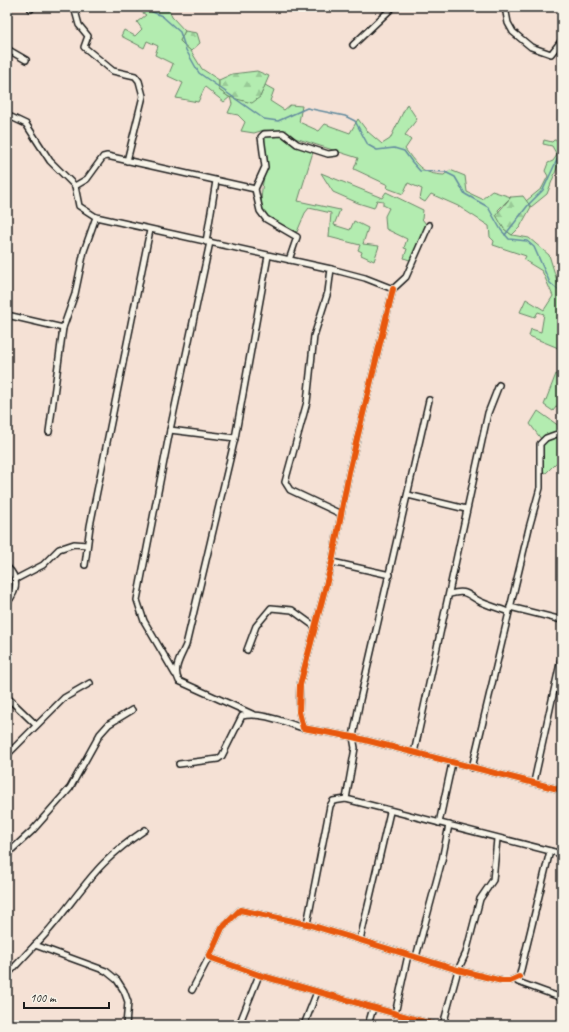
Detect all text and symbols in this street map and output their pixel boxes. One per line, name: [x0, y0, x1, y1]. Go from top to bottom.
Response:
scale bar: [24, 984, 109, 1010]
text: 100 m: [30, 990, 57, 1006]

